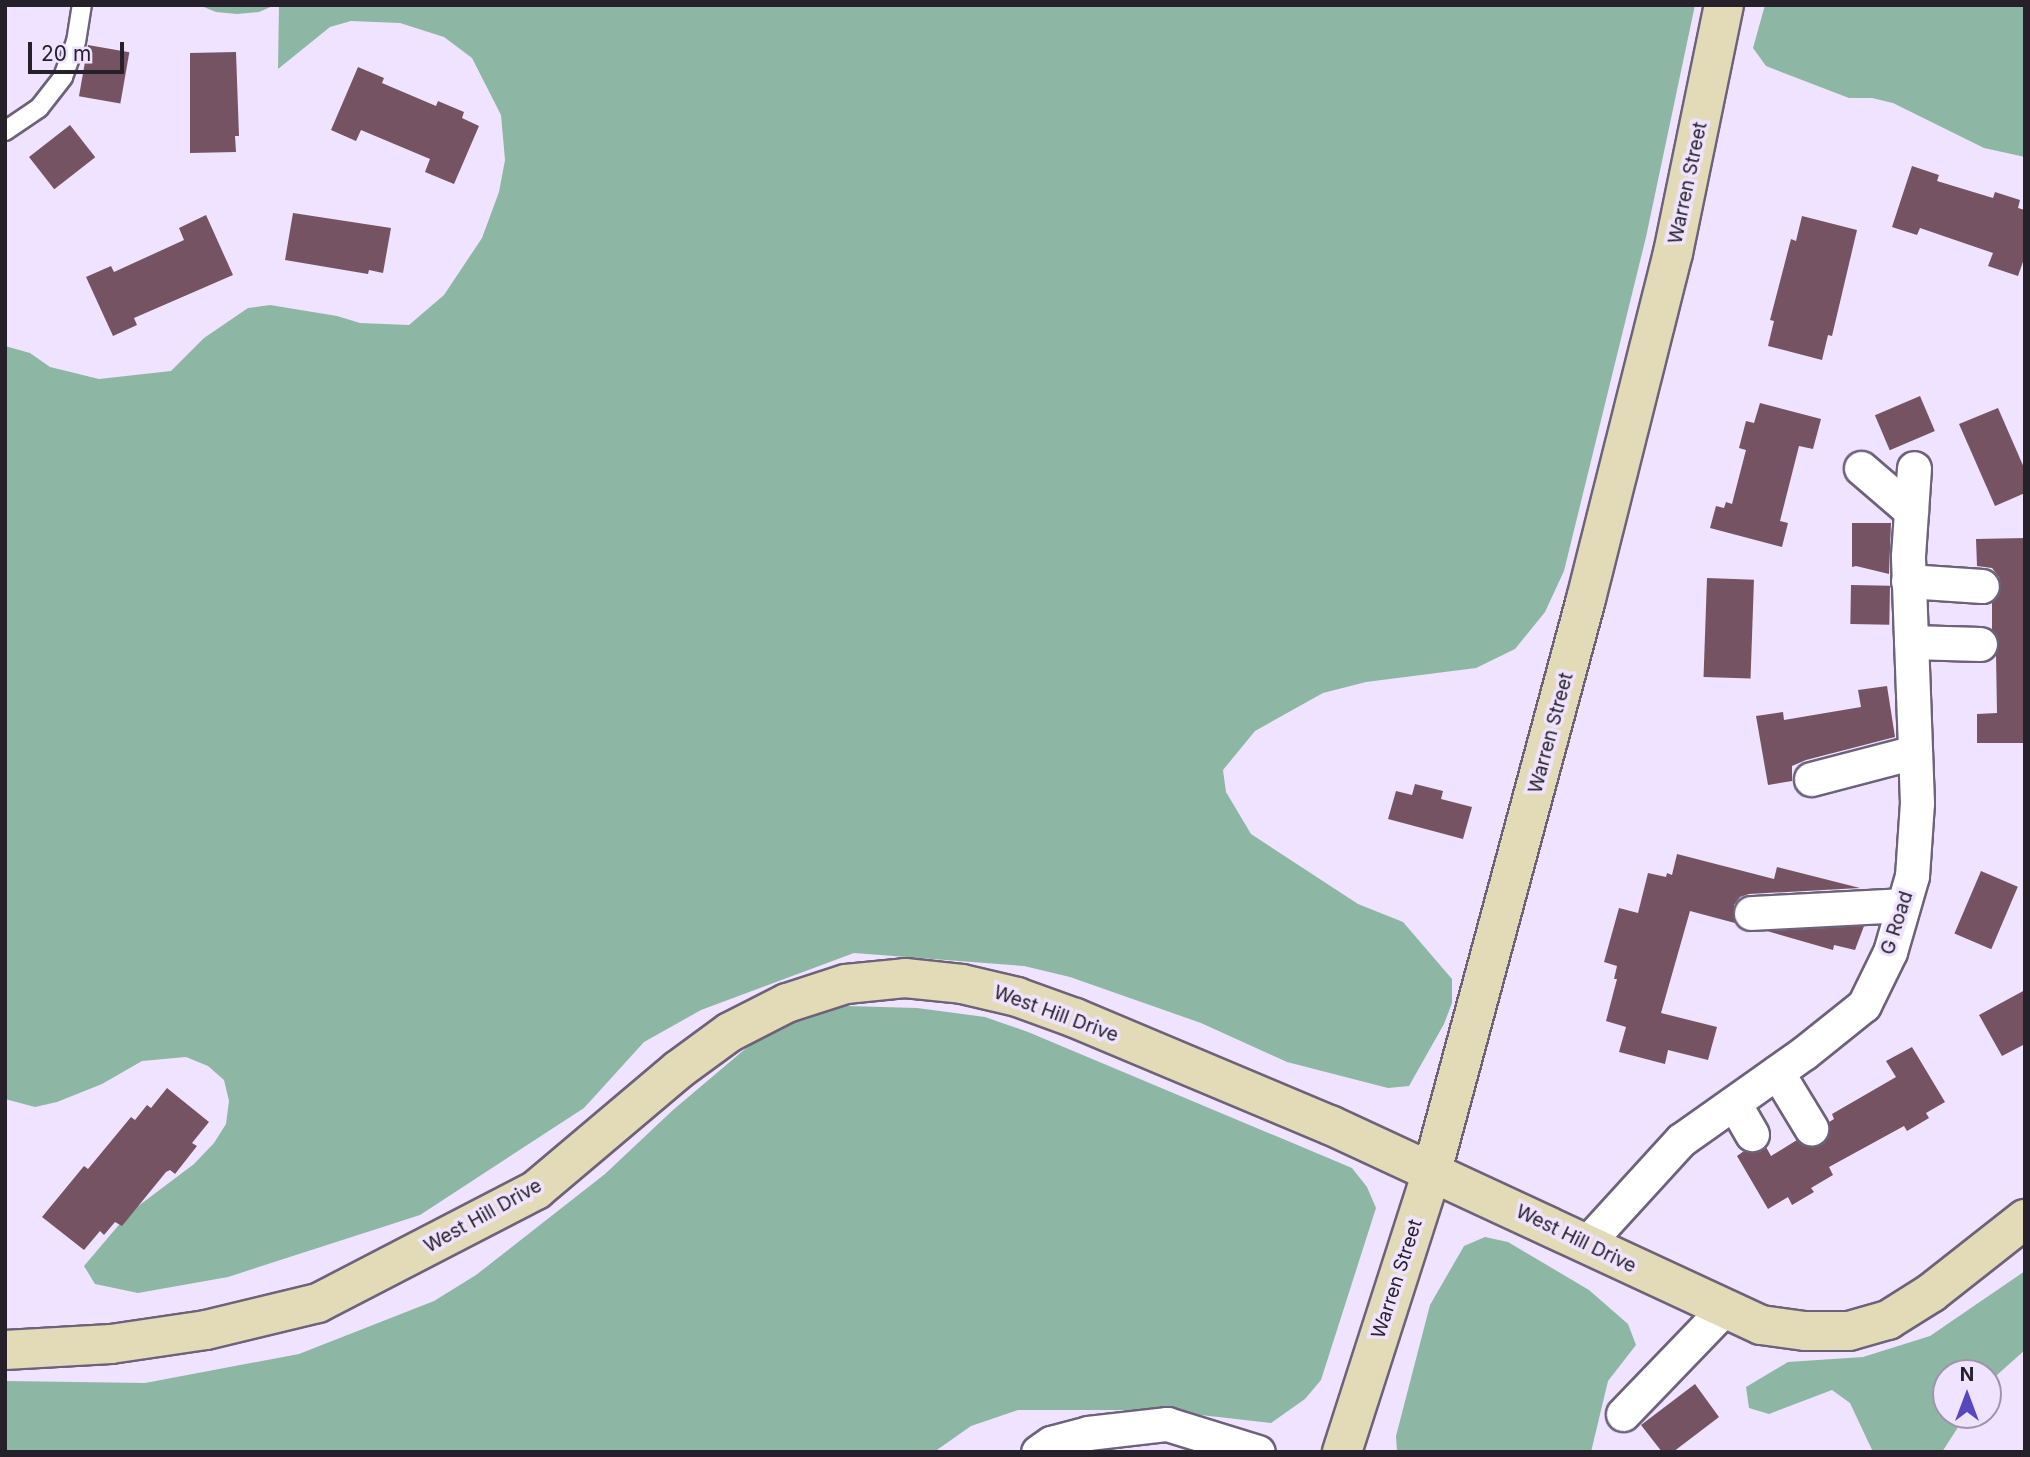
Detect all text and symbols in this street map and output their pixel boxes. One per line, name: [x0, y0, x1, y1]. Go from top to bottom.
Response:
scale bar: [32, 28, 128, 72]
text: 20 m: [41, 41, 91, 66]
street label: Warren Street: [1664, 120, 1712, 246]
street label: Warren Street: [1524, 670, 1578, 796]
street label: G Road: [1876, 888, 1918, 958]
street label: West Hill Drive: [991, 981, 1121, 1047]
street label: West Hill Drive: [420, 1174, 546, 1258]
street label: West Hill Drive: [1512, 1200, 1640, 1278]
street label: Warren Street: [1367, 1217, 1427, 1341]
north arrow: [1932, 1359, 2002, 1429]
text: N: [1960, 1363, 1974, 1386]

